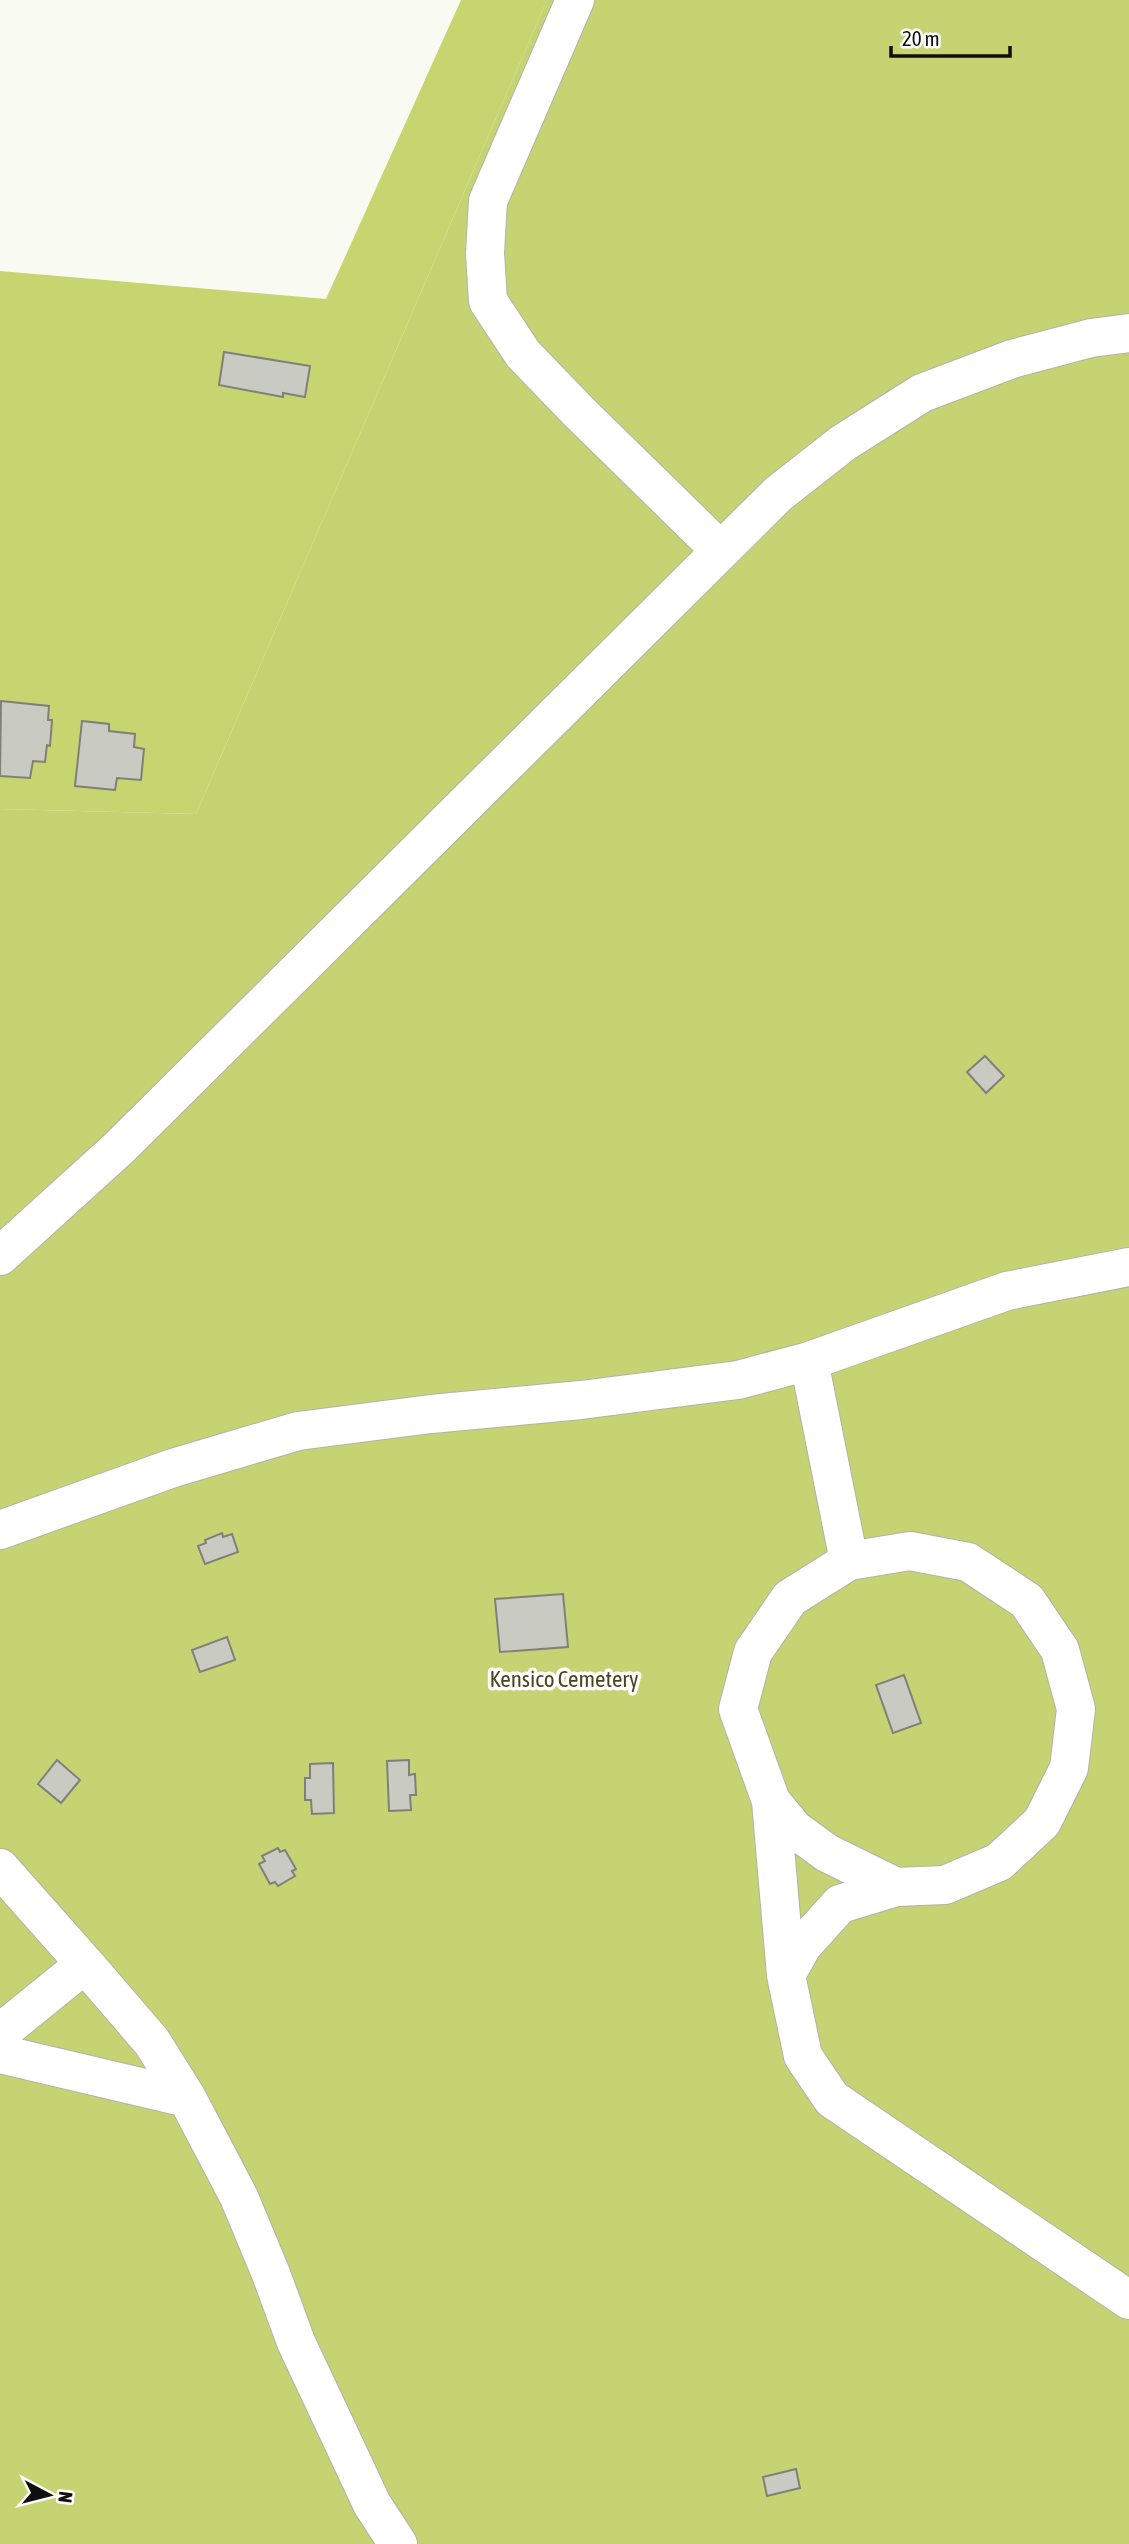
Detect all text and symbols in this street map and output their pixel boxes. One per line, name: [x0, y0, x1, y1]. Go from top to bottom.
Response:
scale bar: [891, 14, 1010, 58]
text: 20 m: [902, 26, 940, 50]
park label: Kensico Cemetery: [489, 1666, 639, 1692]
north arrow: [14, 2460, 84, 2530]
text: N: [54, 2490, 77, 2504]

